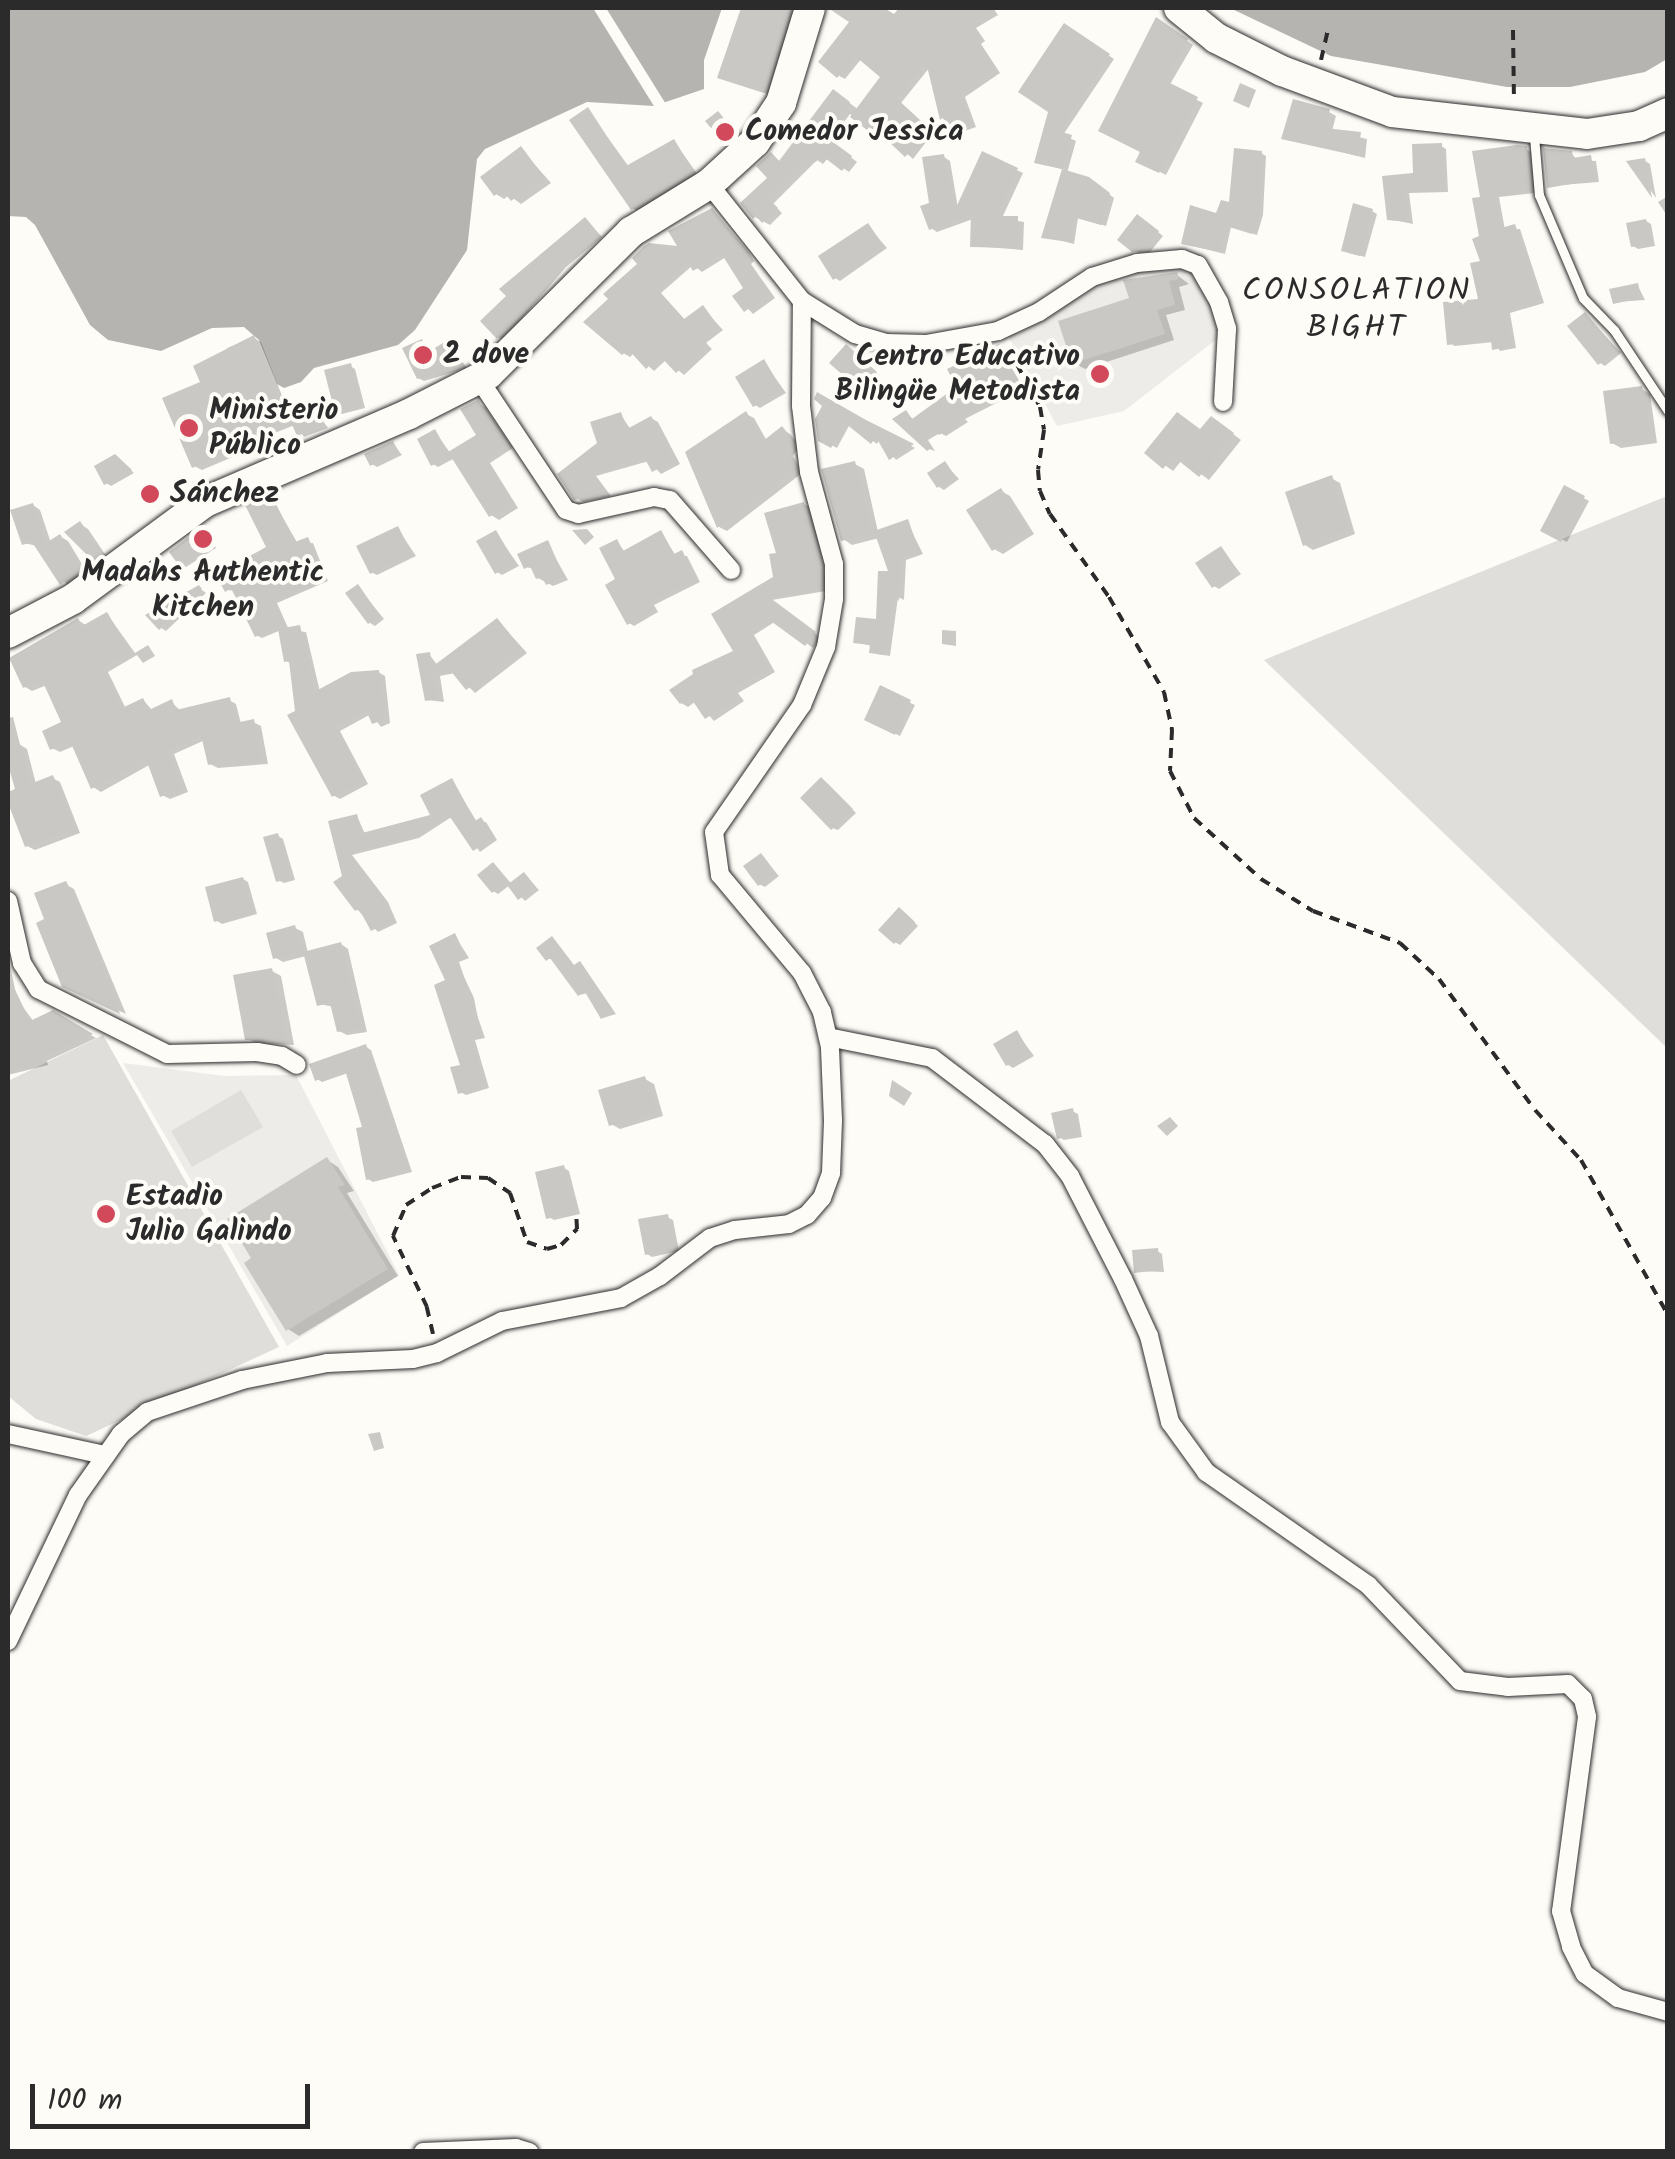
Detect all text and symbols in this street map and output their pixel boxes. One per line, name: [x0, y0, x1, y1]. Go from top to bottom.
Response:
place label: Comedor Jessica: [745, 114, 964, 150]
marker: Comedor Jessica: [714, 121, 736, 143]
district label: CONSOLATION BIGHT: [1242, 274, 1472, 349]
place label: 2 dove: [443, 337, 529, 373]
place label: Centro Educativo Bilingüe Metodista: [835, 339, 1080, 410]
marker: 2 dove: [412, 344, 434, 366]
marker: Centro Educativo Bilingüe Metodista: [1089, 363, 1111, 385]
place label: Ministerio Público: [209, 393, 338, 464]
marker: Ministerio Público: [178, 417, 200, 439]
place label: Sánchez: [170, 476, 279, 512]
marker: Sánchez: [139, 483, 161, 505]
marker: Madahs Authentic Kitchen: [192, 528, 214, 550]
place label: Madahs Authentic Kitchen: [81, 555, 325, 626]
place label: Estadio Julio Galindo: [126, 1179, 292, 1250]
marker: Estadio Julio Galindo: [95, 1203, 117, 1225]
scale bar: [35, 2064, 315, 2126]
text: 100 m: [47, 2077, 122, 2125]

